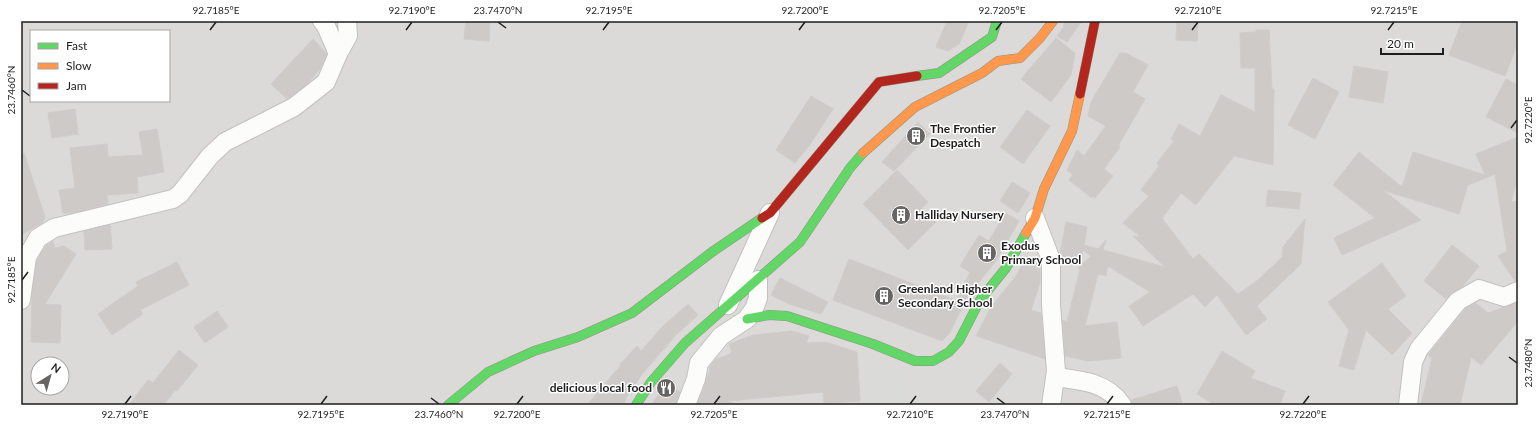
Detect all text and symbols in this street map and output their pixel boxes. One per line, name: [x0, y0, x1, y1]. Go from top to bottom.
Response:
text: 92.7185°E: [192, 4, 240, 16]
text: 92.7190°E: [388, 4, 436, 16]
text: 23.7470°N: [474, 4, 522, 16]
text: 92.7195°E: [585, 4, 633, 16]
text: 92.7200°E: [781, 4, 829, 16]
text: 92.7205°E: [978, 4, 1026, 16]
text: 92.7210°E: [1174, 4, 1222, 16]
text: 92.7215°E: [1370, 4, 1418, 16]
legend: [30, 30, 170, 102]
scale bar: [1381, 30, 1443, 56]
text: 20 m: [1387, 36, 1414, 51]
text: Fast: [66, 38, 88, 53]
text: Slow: [66, 58, 92, 73]
text: 23.7460°N: [5, 66, 17, 114]
text: Jam: [66, 78, 87, 93]
text: 92.7220°E: [1522, 96, 1534, 144]
place label: The Frontier Despatch: [930, 121, 997, 150]
building icon: The Frontier Despatch: [905, 125, 927, 147]
building icon: Halliday Nursery: [890, 204, 912, 226]
place label: Halliday Nursery: [915, 207, 1004, 222]
place label: Exodus Primary School: [1001, 238, 1081, 267]
building icon: Exodus Primary School: [976, 242, 998, 264]
text: 92.7185°E: [5, 256, 17, 304]
place label: Greenland Higher Secondary School: [898, 281, 993, 310]
building icon: Greenland Higher Secondary School: [873, 285, 895, 307]
text: 23.7480°N: [1522, 339, 1534, 387]
north arrow: [30, 356, 70, 396]
text: N: [49, 360, 64, 375]
restaurant icon: delicious local food: [655, 377, 677, 399]
place label: delicious local food: [550, 380, 652, 395]
text: 92.7190°E: [101, 408, 149, 420]
text: 92.7195°E: [297, 408, 345, 420]
text: 23.7460°N: [415, 408, 463, 420]
text: 92.7200°E: [493, 408, 541, 420]
text: 92.7205°E: [690, 408, 738, 420]
text: 92.7210°E: [886, 408, 934, 420]
text: 23.7470°N: [981, 408, 1029, 420]
text: 92.7215°E: [1083, 408, 1131, 420]
text: 92.7220°E: [1279, 408, 1327, 420]

